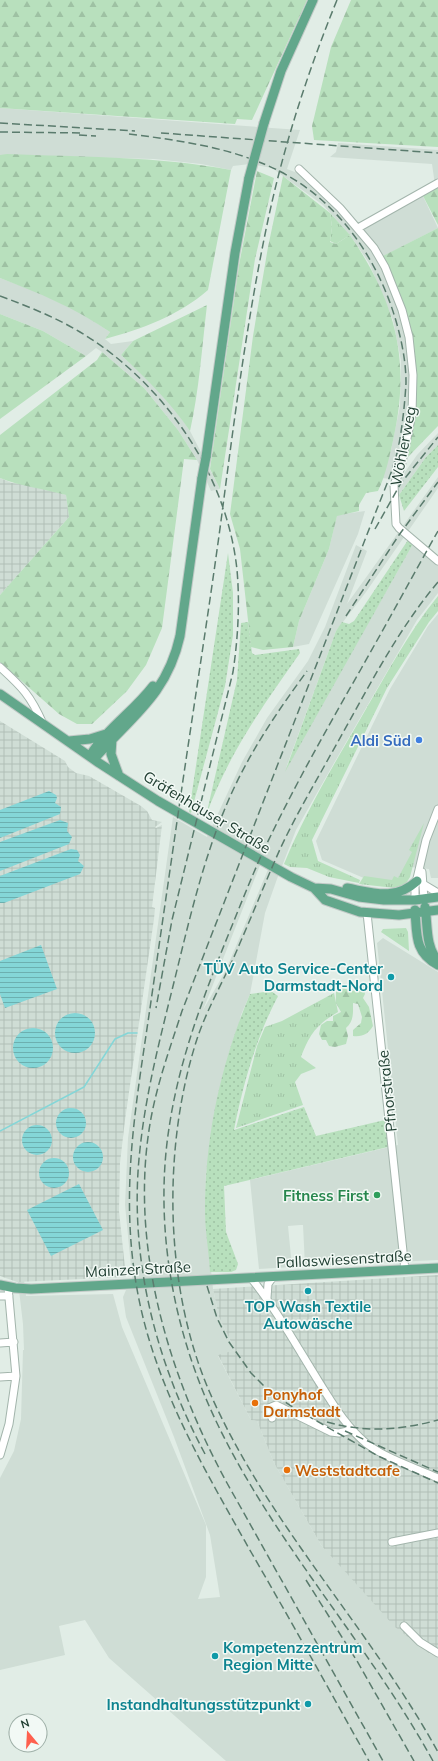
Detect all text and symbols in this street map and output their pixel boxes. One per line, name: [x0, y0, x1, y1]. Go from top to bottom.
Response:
street label: Wöhlerweg: [386, 404, 420, 488]
place label: Aldi Süd: [351, 731, 411, 750]
marker: Aldi Süd: [414, 735, 424, 745]
street label: Gräfenhäuser Straße: [140, 766, 274, 858]
place label: TÜV Auto Service-Center Darmstadt-Nord: [203, 959, 383, 995]
marker: TÜV Auto Service-Center Darmstadt-Nord: [386, 972, 396, 982]
street label: Pfnorstraße: [373, 1049, 401, 1133]
place label: Fitness First: [283, 1186, 369, 1205]
marker: Fitness First: [372, 1190, 382, 1200]
street label: Pallaswiesenstraße: [276, 1246, 412, 1272]
street label: Mainzer Straße: [85, 1257, 191, 1281]
marker: TOP Wash Textile Autowäsche: [303, 1286, 313, 1296]
place label: TOP Wash Textile Autowäsche: [245, 1297, 371, 1333]
place label: Ponyhof Darmstadt: [263, 1385, 341, 1421]
marker: Ponyhof Darmstadt: [250, 1398, 260, 1408]
place label: Weststadtcafe: [295, 1461, 400, 1480]
marker: Weststadtcafe: [282, 1465, 292, 1475]
place label: Kompetenzzentrum Region Mitte: [223, 1638, 362, 1674]
marker: Kompetenzzentrum Region Mitte: [210, 1651, 220, 1661]
place label: Instandhaltungsstützpunkt: [106, 1695, 300, 1714]
marker: Instandhaltungsstützpunkt: [303, 1699, 313, 1709]
north arrow: [8, 1713, 48, 1753]
text: N: [19, 1716, 31, 1731]

